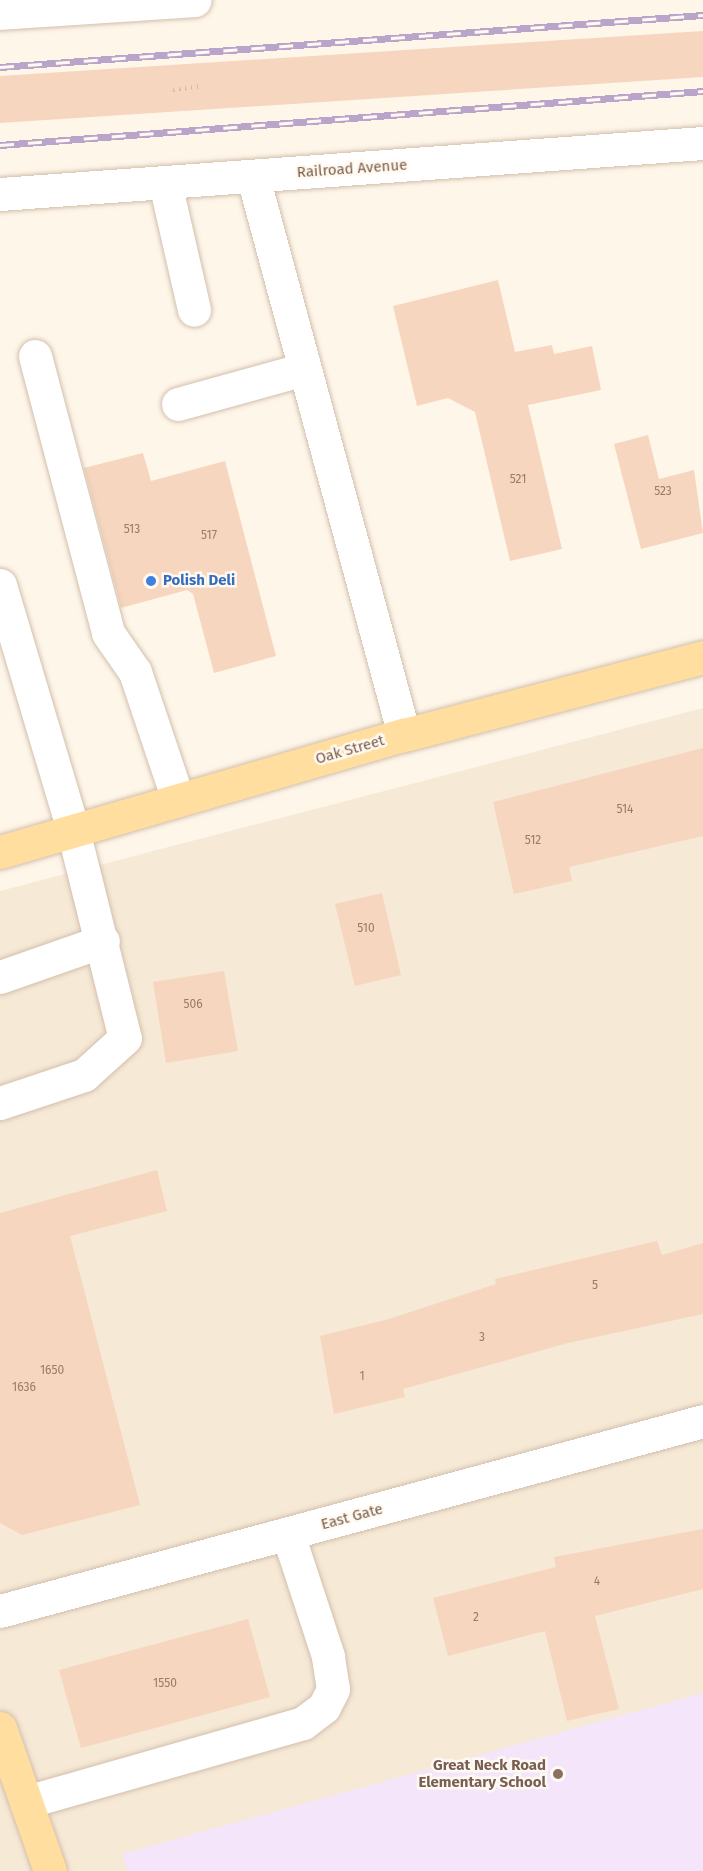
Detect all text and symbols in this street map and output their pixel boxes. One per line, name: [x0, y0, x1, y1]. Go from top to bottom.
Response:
street label: Railroad Avenue: [296, 156, 408, 182]
house number: 521: [510, 473, 526, 487]
house number: 523: [654, 485, 672, 499]
house number: 513: [124, 523, 140, 537]
house number: 517: [201, 529, 217, 543]
place label: Polish Deli: [163, 572, 235, 590]
marker: Polish Deli: [144, 574, 158, 588]
street label: Oak Street: [314, 732, 386, 768]
house number: 514: [617, 803, 633, 817]
house number: 512: [525, 834, 541, 848]
house number: 510: [357, 922, 375, 936]
house number: 506: [183, 998, 203, 1012]
house number: 5: [592, 1279, 598, 1293]
house number: 3: [479, 1331, 485, 1345]
house number: 1650: [40, 1364, 64, 1378]
house number: 1: [359, 1370, 365, 1384]
house number: 1636: [12, 1381, 36, 1395]
street label: East Gate: [319, 1500, 385, 1534]
house number: 4: [594, 1575, 600, 1589]
house number: 2: [473, 1611, 479, 1625]
house number: 1550: [153, 1677, 177, 1691]
place label: Great Neck Road Elementary School: [418, 1756, 546, 1791]
marker: Great Neck Road Elementary School: [551, 1767, 565, 1781]

